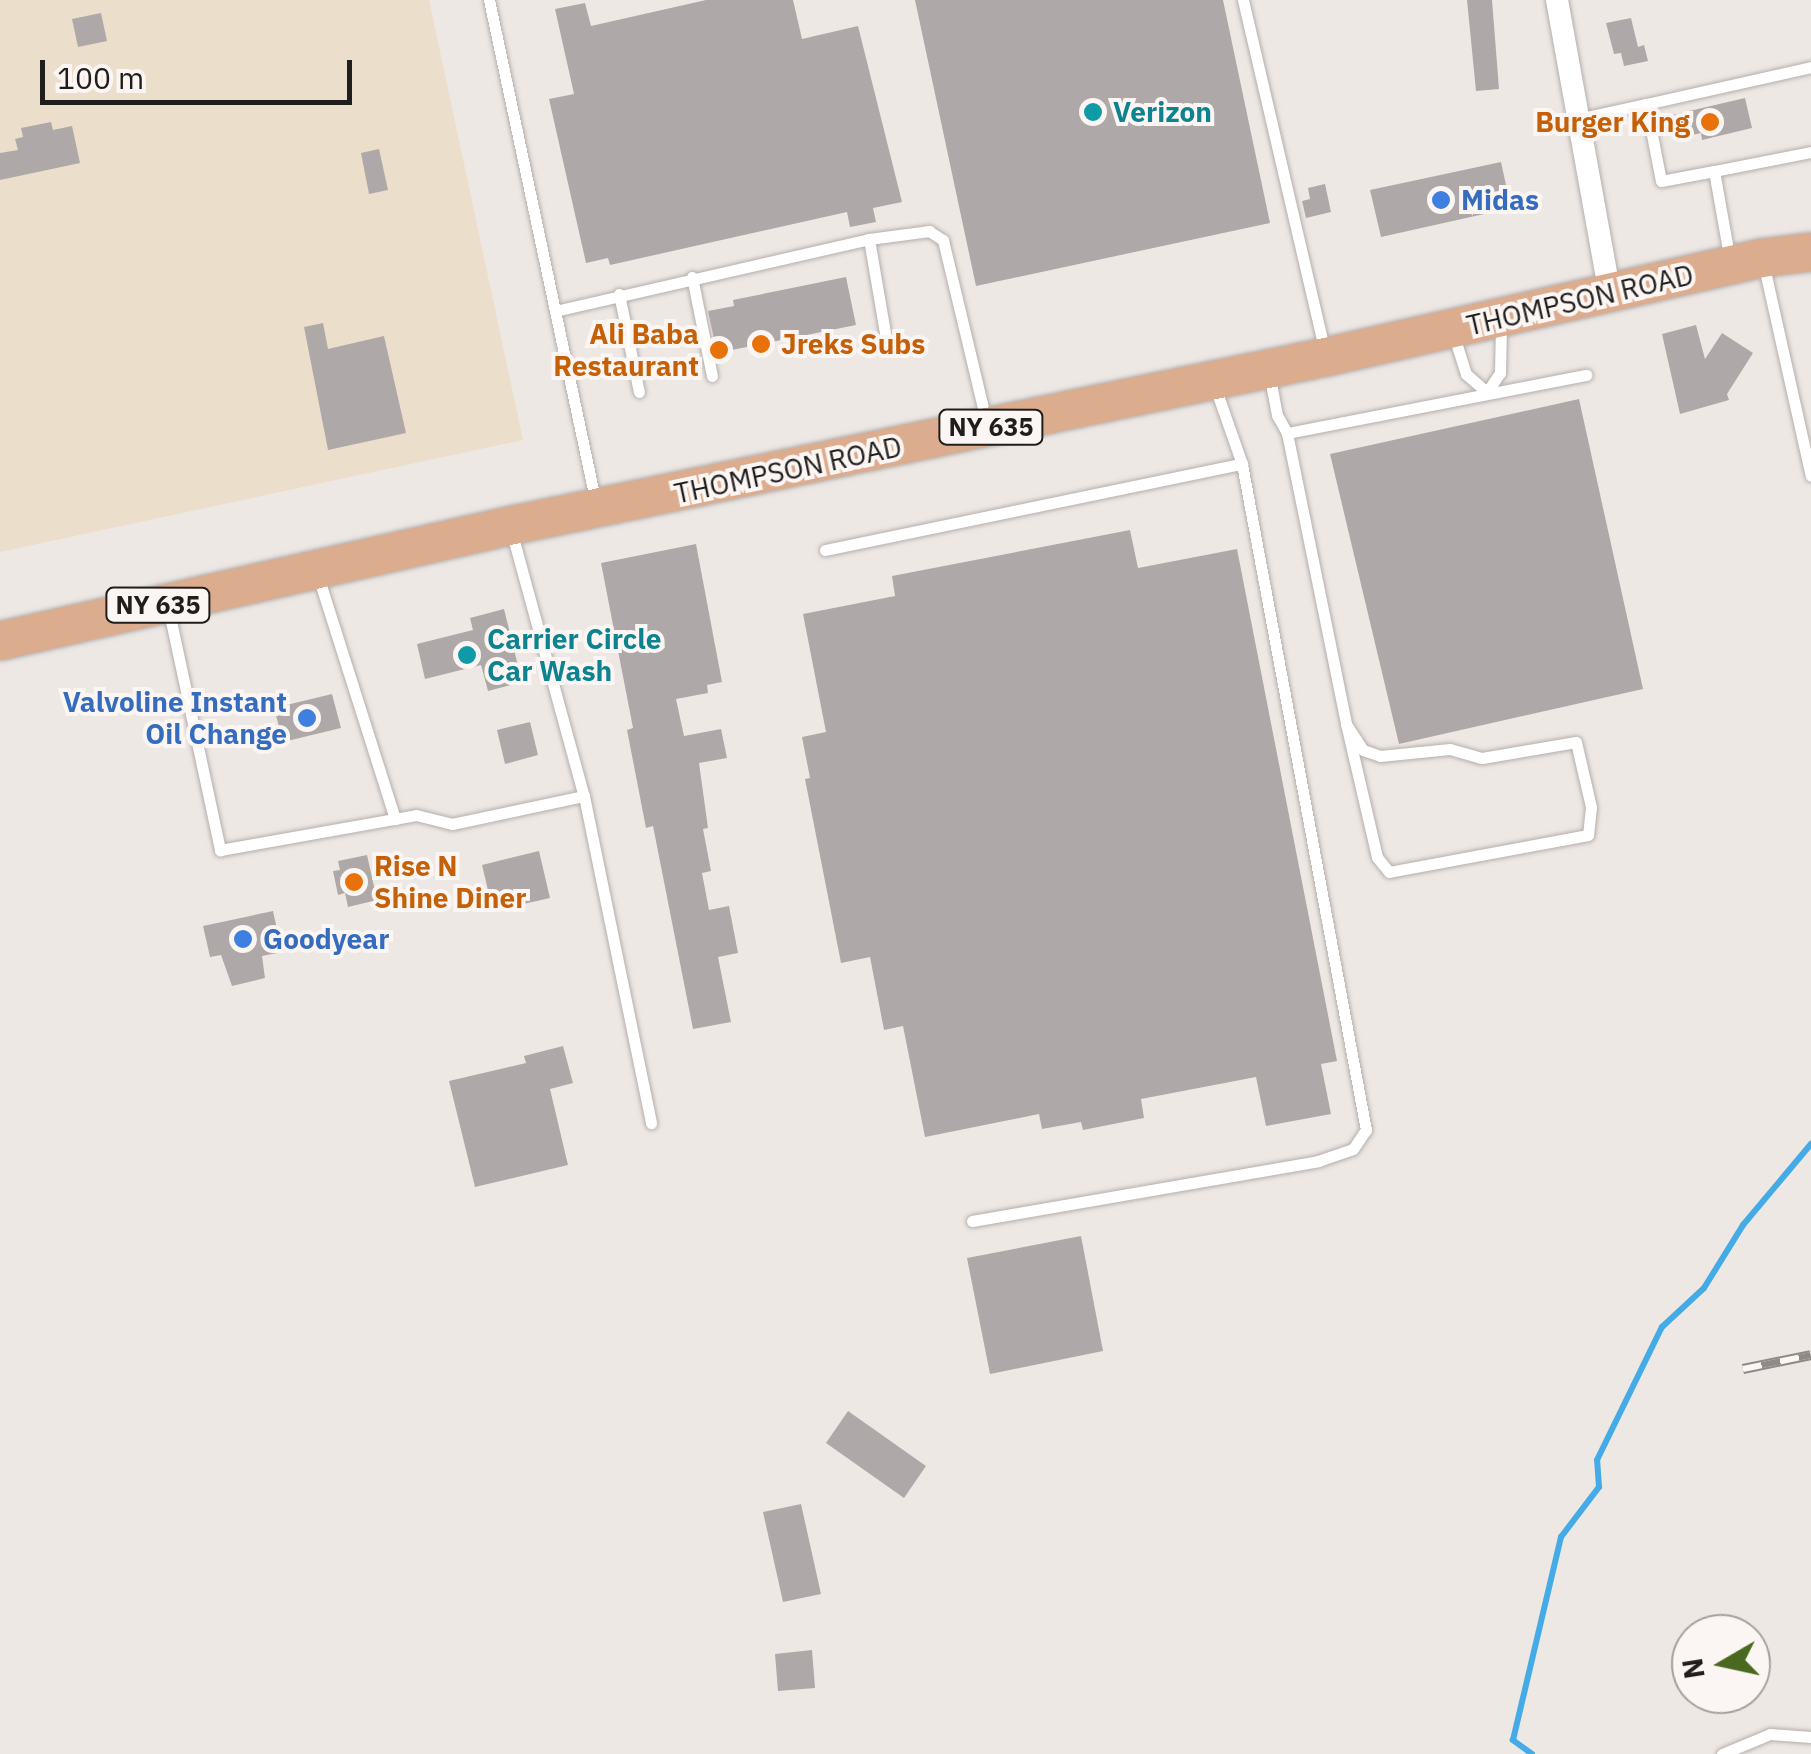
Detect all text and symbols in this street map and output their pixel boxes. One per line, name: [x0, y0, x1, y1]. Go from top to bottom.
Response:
scale bar: [45, 40, 358, 102]
text: 100 m: [57, 58, 144, 97]
place label: Verizon: [1113, 95, 1212, 129]
marker: Verizon: [1082, 101, 1104, 123]
place label: Burger King: [1535, 105, 1690, 139]
marker: Burger King: [1699, 111, 1721, 133]
place label: Midas: [1461, 183, 1539, 217]
marker: Midas: [1430, 189, 1452, 211]
street label: THOMPSON ROAD: [1463, 258, 1697, 342]
place label: Ali Baba Restaurant: [553, 317, 699, 383]
place label: Jreks Subs: [781, 327, 925, 361]
marker: Jreks Subs: [750, 333, 772, 355]
marker: Ali Baba Restaurant: [708, 339, 730, 361]
road number: NY 635: [936, 407, 1046, 447]
street label: THOMPSON ROAD: [671, 429, 905, 511]
road number: NY 635: [103, 585, 213, 625]
place label: Carrier Circle Car Wash: [487, 622, 662, 688]
marker: Carrier Circle Car Wash: [456, 644, 478, 666]
place label: Valvoline Instant Oil Change: [63, 685, 287, 751]
marker: Valvoline Instant Oil Change: [296, 707, 318, 729]
place label: Rise N Shine Diner: [374, 849, 526, 915]
marker: Rise N Shine Diner: [343, 871, 365, 893]
place label: Goodyear: [263, 922, 389, 956]
marker: Goodyear: [232, 928, 254, 950]
north arrow: [1671, 1614, 1771, 1714]
text: N: [1673, 1656, 1713, 1681]

